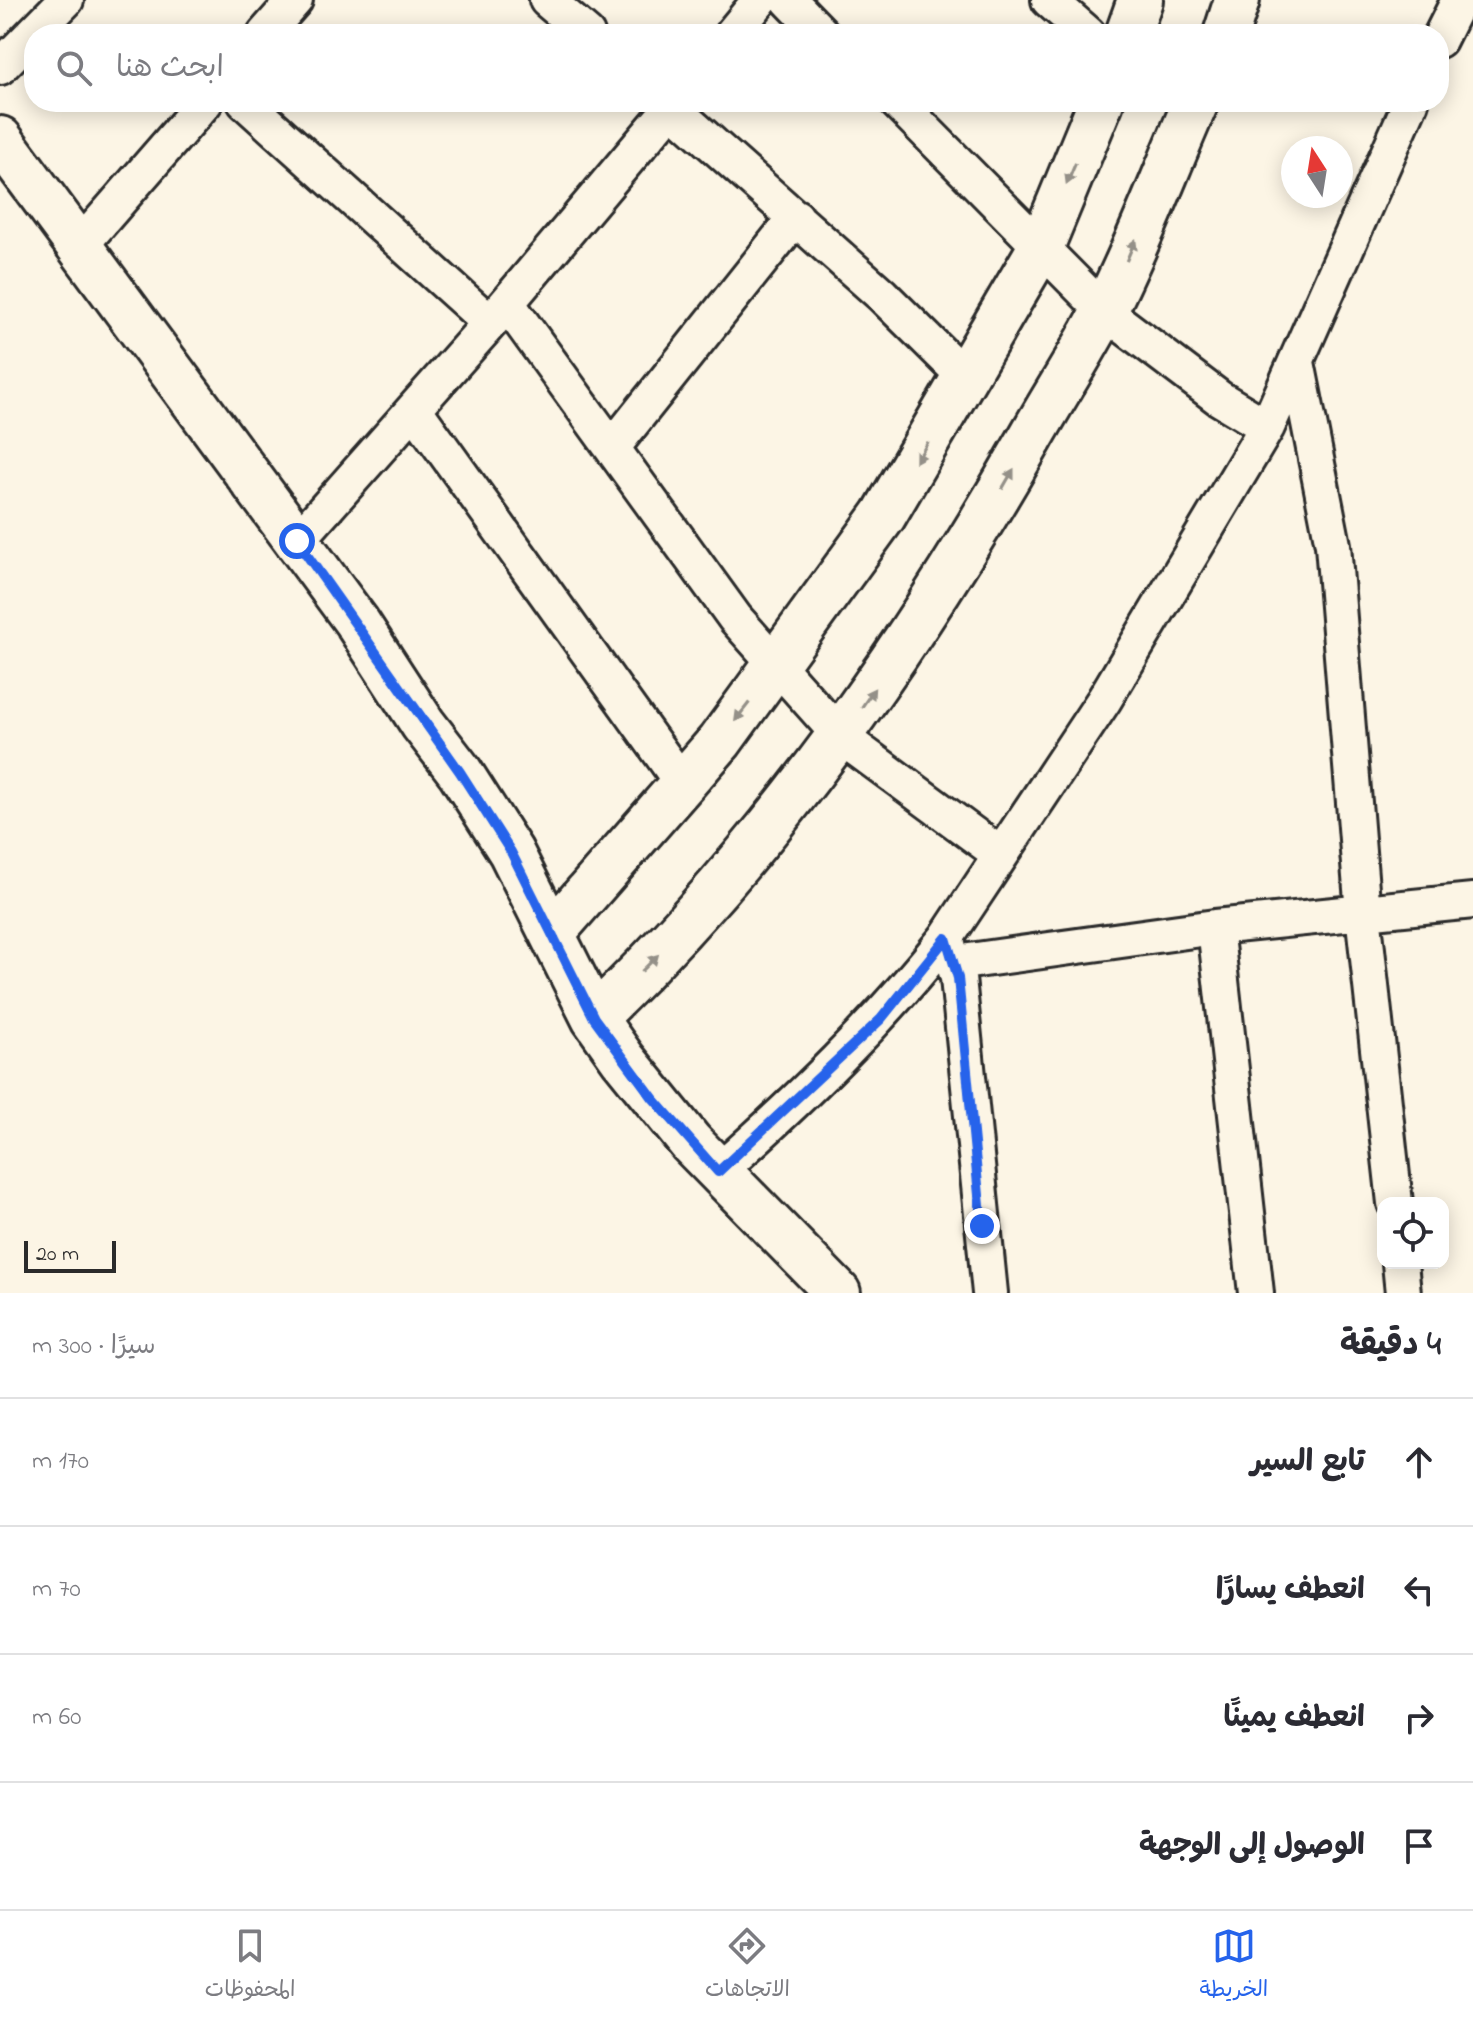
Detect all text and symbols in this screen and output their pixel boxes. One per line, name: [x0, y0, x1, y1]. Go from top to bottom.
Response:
search box: [24, 24, 1449, 112]
icon: search: [52, 46, 96, 90]
text: ابحث هنا: [116, 47, 224, 91]
north arrow: [1281, 136, 1353, 208]
one-way arrow: [1064, 162, 1077, 186]
one-way arrow: [1125, 238, 1138, 262]
one-way arrow: [915, 441, 929, 463]
one-way arrow: [1001, 467, 1015, 490]
route start: [279, 523, 315, 559]
one-way arrow: [860, 687, 875, 708]
one-way arrow: [734, 701, 750, 722]
one-way arrow: [640, 955, 659, 973]
map controls: [1377, 1197, 1449, 1269]
button: locate: [1377, 1197, 1449, 1269]
route end: [964, 1208, 1000, 1244]
scale bar: [24, 1237, 116, 1273]
text: 20 m: [36, 1239, 79, 1271]
text: 4 دقيقة: [1340, 1321, 1441, 1371]
text: سيرًا · 300 m: [32, 1328, 156, 1366]
icon: ahead: [1397, 1440, 1441, 1484]
text: تابع السير: [1251, 1441, 1365, 1485]
text: 170 m: [32, 1443, 89, 1481]
icon: left: [1397, 1568, 1441, 1612]
text: انعطف يسارًا: [1216, 1569, 1365, 1613]
text: 70 m: [32, 1571, 81, 1609]
icon: right: [1397, 1696, 1441, 1740]
text: انعطف يمينًا: [1224, 1697, 1365, 1741]
text: 60 m: [32, 1699, 81, 1737]
icon: arrive: [1397, 1824, 1441, 1868]
text: الوصول إلى الوجهة: [1139, 1825, 1365, 1869]
tab: المحفوظات: [205, 1924, 295, 2008]
tab: الاتجاهات: [705, 1924, 790, 2008]
tab: الخريطة: [1200, 1924, 1268, 2008]

